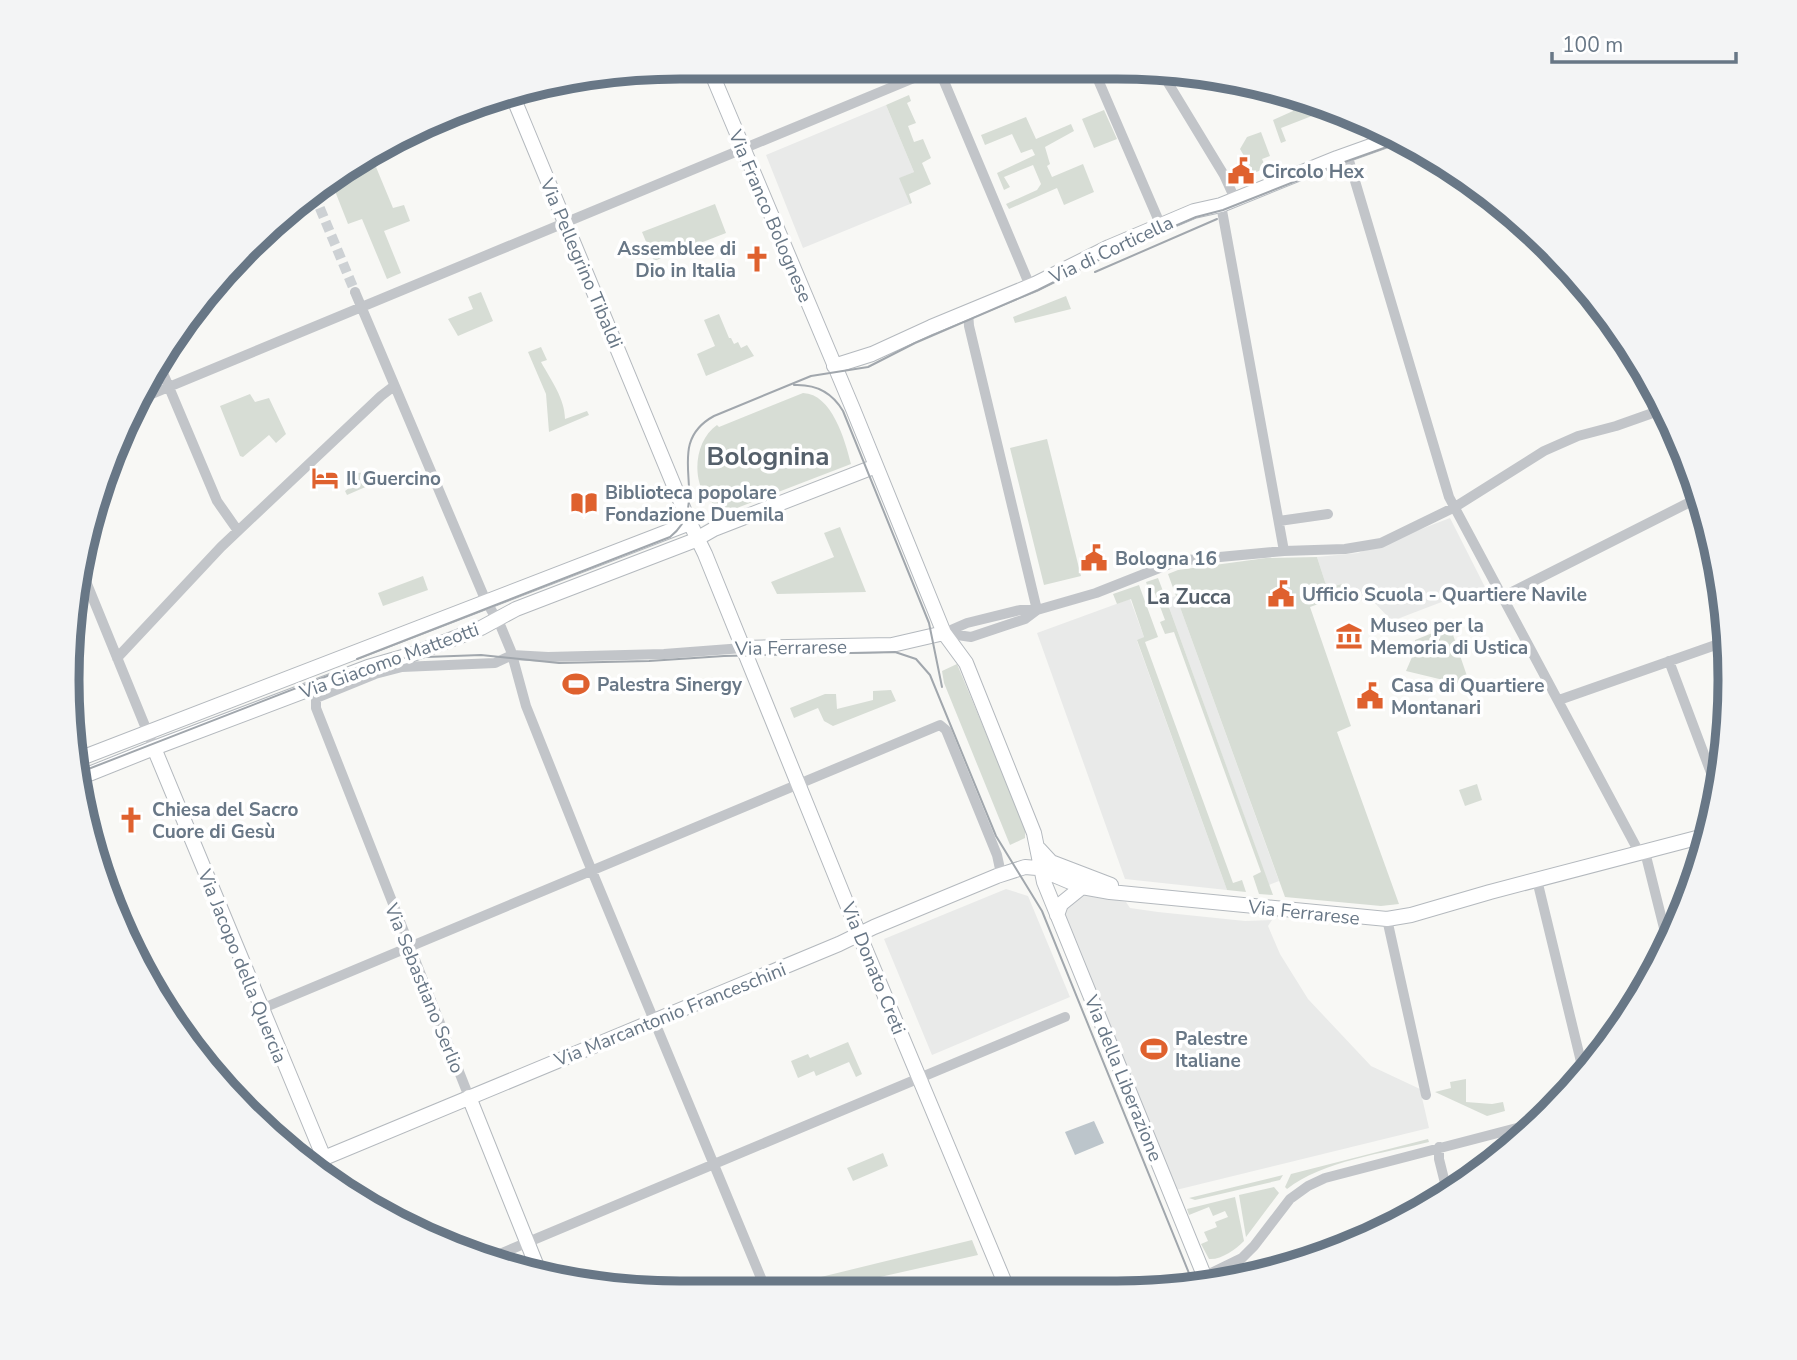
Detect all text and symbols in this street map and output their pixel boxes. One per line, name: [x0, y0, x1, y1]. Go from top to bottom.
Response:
scale bar: [1552, 21, 1736, 65]
text: 100 m: [1562, 31, 1623, 59]
street label: Via Franco Bolognese: [722, 125, 818, 307]
public building icon: Circolo Hex: [1226, 156, 1256, 186]
place label: Circolo Hex: [1262, 159, 1365, 185]
street label: Via Pellegrino Tibaldi: [533, 174, 629, 352]
street label: Via di Corticella: [1044, 210, 1178, 290]
place label: Assemblee di Dio in Italia: [617, 236, 736, 284]
church icon: Assemblee di Dio in Italia: [742, 244, 772, 274]
district label: Bolognina: [707, 439, 829, 474]
hotel icon: Il Guercino: [310, 463, 340, 493]
place label: Il Guercino: [346, 466, 441, 492]
place label: Biblioteca popolare Fondazione Duemila: [605, 480, 784, 528]
library icon: Biblioteca popolare Fondazione Duemila: [569, 488, 599, 518]
public building icon: Bologna 16: [1079, 543, 1109, 573]
place label: Bologna 16: [1115, 546, 1217, 572]
public building icon: Ufficio Scuola - Quartiere Navile: [1266, 579, 1296, 609]
place label: Ufficio Scuola - Quartiere Navile: [1302, 582, 1587, 608]
district label: La Zucca: [1147, 583, 1231, 611]
place label: Museo per la Memoria di Ustica: [1370, 613, 1528, 661]
street label: Via Giacomo Matteotti: [295, 616, 483, 706]
museum icon: Museo per la Memoria di Ustica: [1334, 621, 1364, 651]
street label: Via Ferrarese: [734, 634, 847, 662]
sports icon: Palestra Sinergy: [561, 669, 591, 699]
place label: Palestra Sinergy: [597, 672, 743, 698]
place label: Casa di Quartiere Montanari: [1391, 673, 1544, 721]
public building icon: Casa di Quartiere Montanari: [1355, 681, 1385, 711]
place label: Chiesa del Sacro Cuore di Gesù: [152, 797, 298, 845]
church icon: Chiesa del Sacro Cuore di Gesù: [116, 805, 146, 835]
street label: Via Jacopo della Quercia: [191, 865, 293, 1067]
street label: Via Ferrarese: [1246, 894, 1361, 932]
street label: Via Donato Creti: [834, 897, 911, 1038]
street label: Via Sebastiano Serlio: [378, 899, 470, 1077]
street label: Via Marcantonio Franceschini: [550, 956, 790, 1074]
street label: Via della Liberazione: [1077, 990, 1168, 1165]
place label: Palestre Italiane: [1175, 1026, 1248, 1074]
sports icon: Palestre Italiane: [1139, 1034, 1169, 1064]

